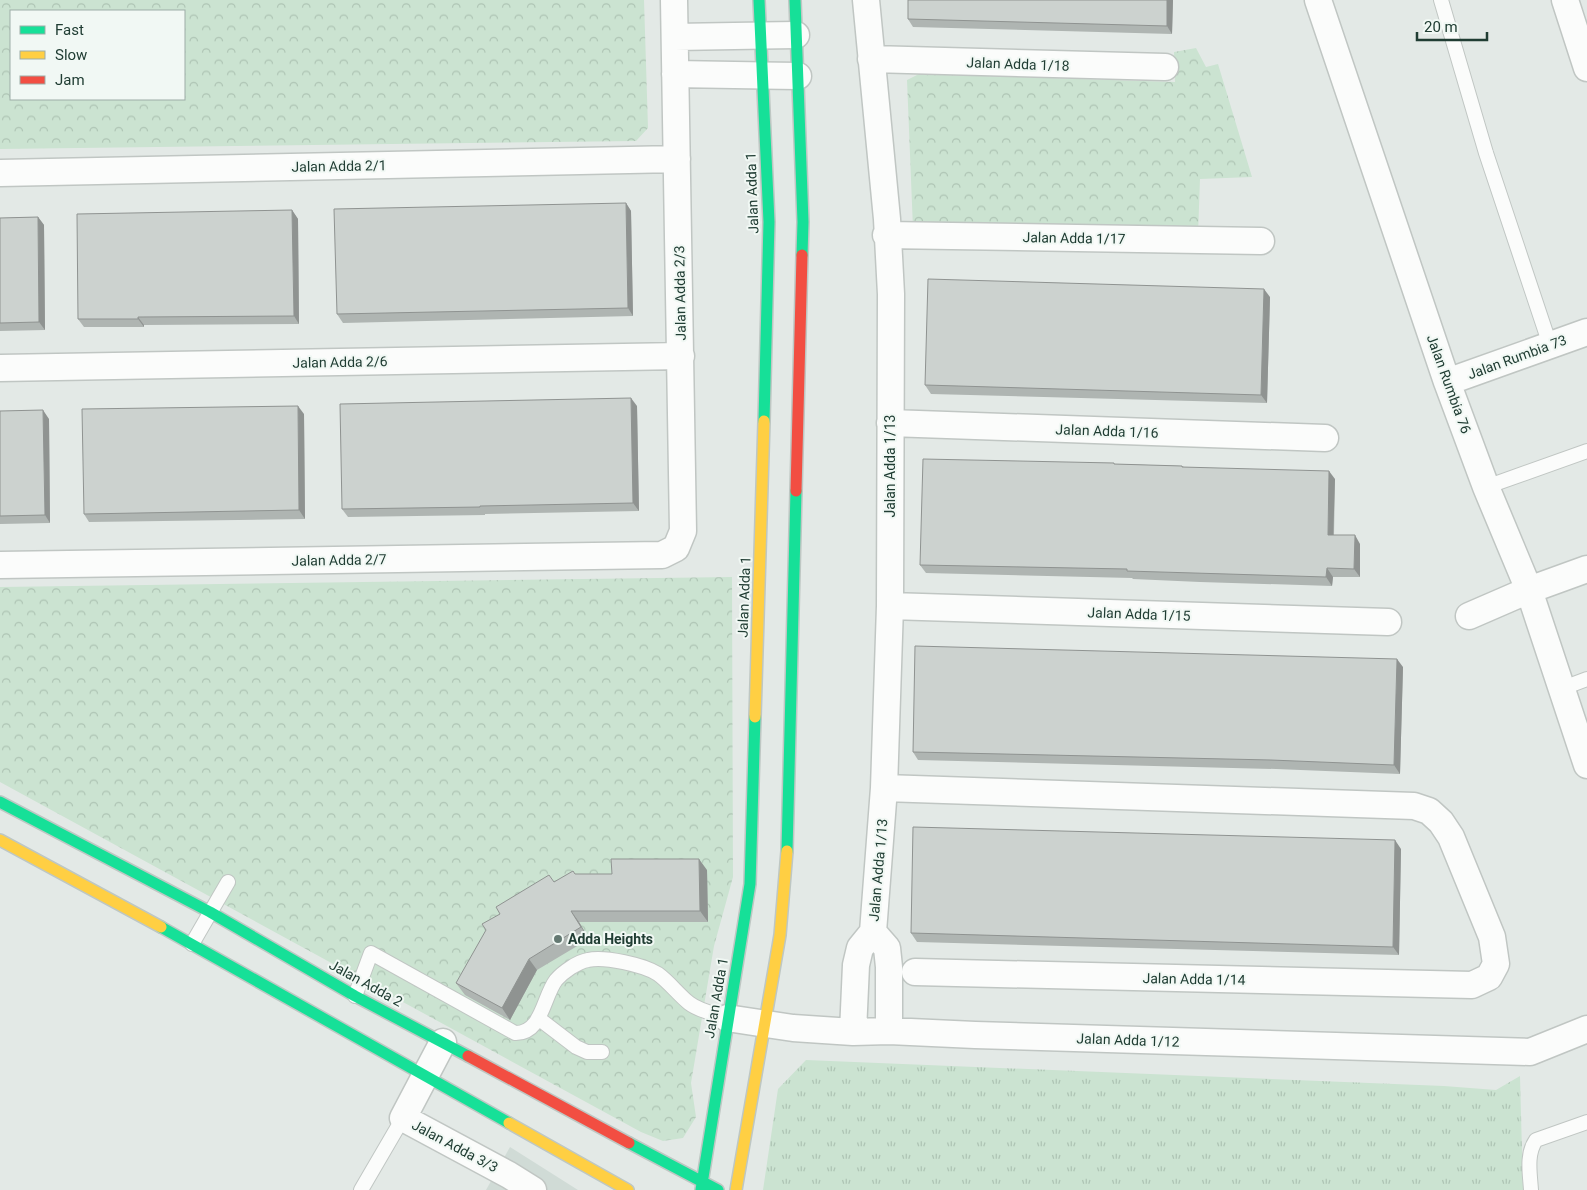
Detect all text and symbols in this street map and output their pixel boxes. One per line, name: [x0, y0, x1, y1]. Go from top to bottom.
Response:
legend: [10, 10, 185, 100]
scale bar: [1417, 10, 1487, 42]
text: 20 m: [1424, 18, 1458, 36]
text: Fast: [55, 21, 84, 39]
text: Slow: [55, 46, 87, 64]
street label: Jalan Adda 1/18: [966, 54, 1070, 74]
text: Jam: [55, 71, 85, 89]
street label: Jalan Adda 1: [743, 152, 761, 234]
street label: Jalan Adda 2/1: [291, 157, 387, 175]
street label: Jalan Adda 1/17: [1022, 229, 1126, 247]
street label: Jalan Adda 2/3: [671, 245, 689, 341]
street label: Jalan Rumbia 76: [1424, 332, 1474, 436]
street label: Jalan Rumbia 73: [1465, 332, 1569, 382]
street label: Jalan Adda 2/6: [292, 353, 388, 371]
street label: Jalan Adda 1/13: [882, 415, 898, 517]
street label: Jalan Adda 1/16: [1055, 421, 1159, 441]
street label: Jalan Adda 2/7: [291, 551, 387, 569]
street label: Jalan Adda 1: [735, 556, 753, 638]
street label: Jalan Adda 1/15: [1087, 604, 1191, 624]
street label: Jalan Adda 1/13: [866, 818, 890, 922]
place label: Adda Heights: [568, 931, 653, 947]
marker: Adda Heights: [552, 933, 564, 945]
street label: Jalan Adda 2: [327, 956, 406, 1010]
street label: Jalan Adda 1: [701, 957, 731, 1039]
street label: Jalan Adda 1/14: [1142, 970, 1246, 988]
street label: Jalan Adda 1/12: [1076, 1030, 1180, 1050]
street label: Jalan Adda 3/3: [409, 1117, 501, 1175]

